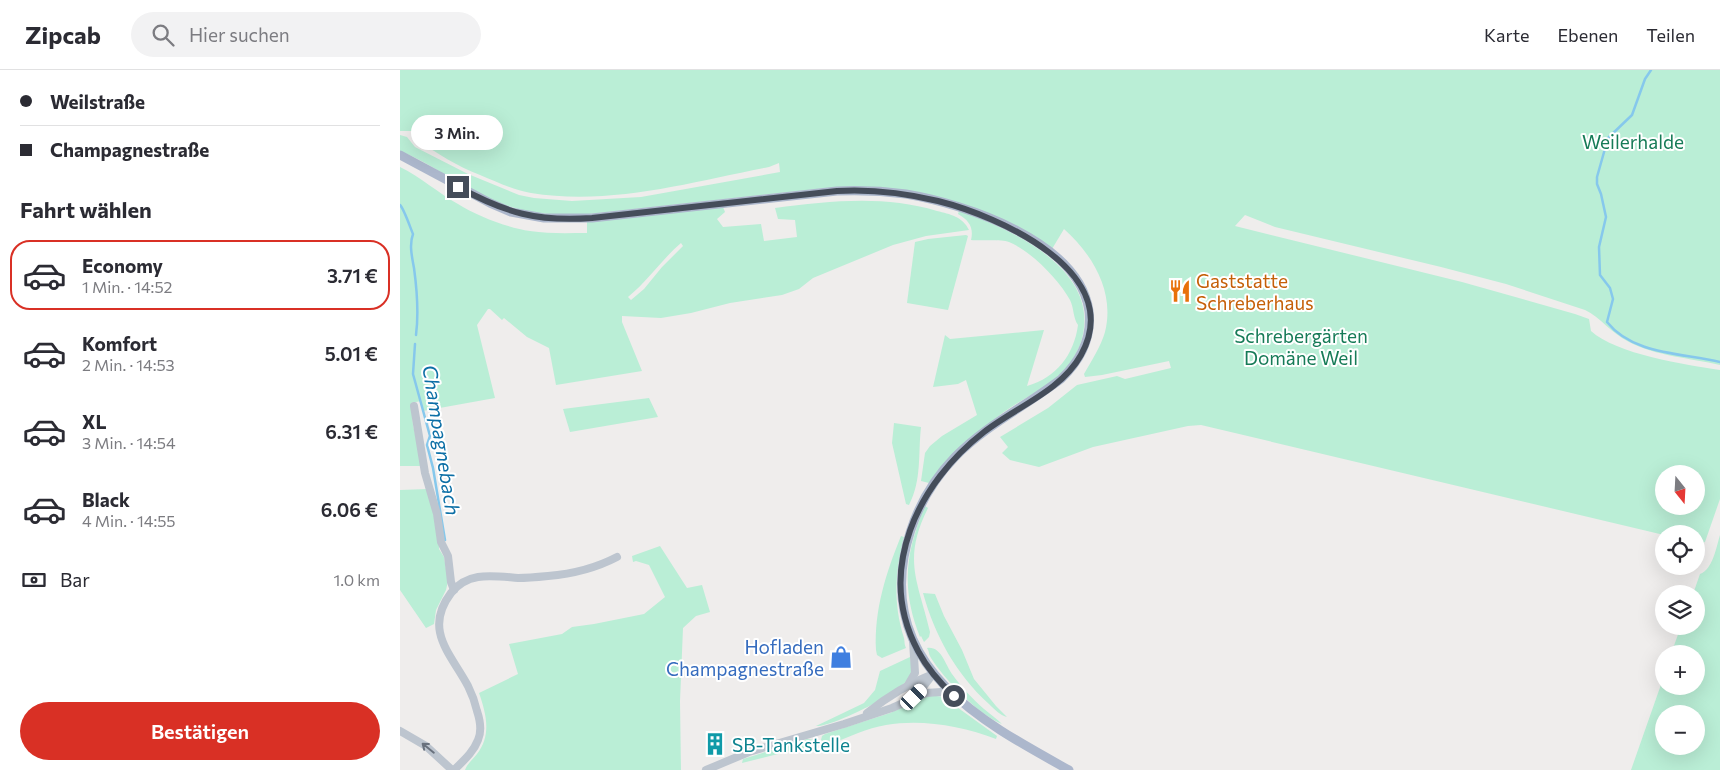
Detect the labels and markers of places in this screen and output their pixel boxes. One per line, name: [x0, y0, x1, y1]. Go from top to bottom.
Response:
place label: Gaststatte Schreberhaus: [1196, 269, 1314, 314]
restaurant icon: Gaststatte Schreberhaus: [1167, 278, 1193, 304]
place label: Hofladen Champagnestraße: [666, 635, 824, 680]
shop icon: Hofladen Champagnestraße: [828, 644, 854, 670]
building icon: SB-Tankstelle: [702, 731, 728, 757]
place label: SB-Tankstelle: [732, 733, 850, 756]

